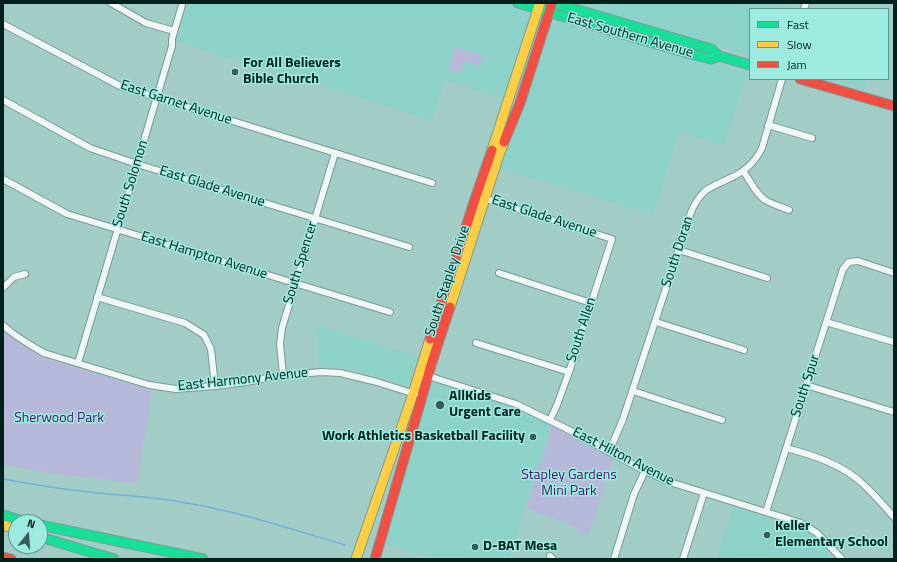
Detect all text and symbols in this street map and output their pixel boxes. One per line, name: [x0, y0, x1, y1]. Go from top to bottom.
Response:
legend: [749, 8, 889, 80]
street label: East Southern Avenue: [565, 10, 695, 62]
text: Fast: [787, 15, 809, 34]
text: Slow: [787, 35, 812, 54]
text: Jam: [787, 55, 807, 74]
place label: For All Believers Bible Church: [243, 56, 341, 88]
marker: For All Believers Bible Church: [230, 67, 240, 77]
street label: East Garnet Avenue: [118, 77, 234, 129]
street label: South Solomon: [110, 138, 152, 230]
street label: East Glade Avenue: [157, 163, 267, 211]
street label: East Glade Avenue: [489, 192, 599, 242]
street label: South Doran: [659, 214, 697, 290]
street label: South Spencer: [280, 220, 322, 306]
street label: South Stapley Drive: [422, 224, 474, 338]
street label: East Hampton Avenue: [139, 229, 269, 283]
street label: South Allen: [564, 295, 600, 365]
street label: South Spur: [788, 352, 824, 420]
street label: East Harmony Avenue: [177, 365, 309, 395]
place label: AllKids Urgent Care: [449, 389, 521, 422]
marker: AllKids Urgent Care: [434, 399, 446, 411]
park label: Sherwood Park: [14, 411, 104, 427]
street label: East Hilton Avenue: [569, 424, 677, 490]
place label: Work Athletics Basketball Facility: [322, 429, 525, 445]
marker: Work Athletics Basketball Facility: [528, 432, 538, 442]
park label: Stapley Gardens Mini Park: [521, 468, 617, 500]
north arrow: [8, 514, 48, 554]
text: N: [25, 515, 37, 532]
place label: Keller Elementary School: [775, 519, 888, 552]
marker: Keller Elementary School: [762, 530, 772, 540]
place label: D-BAT Mesa: [483, 539, 557, 555]
marker: D-BAT Mesa: [470, 542, 480, 552]

